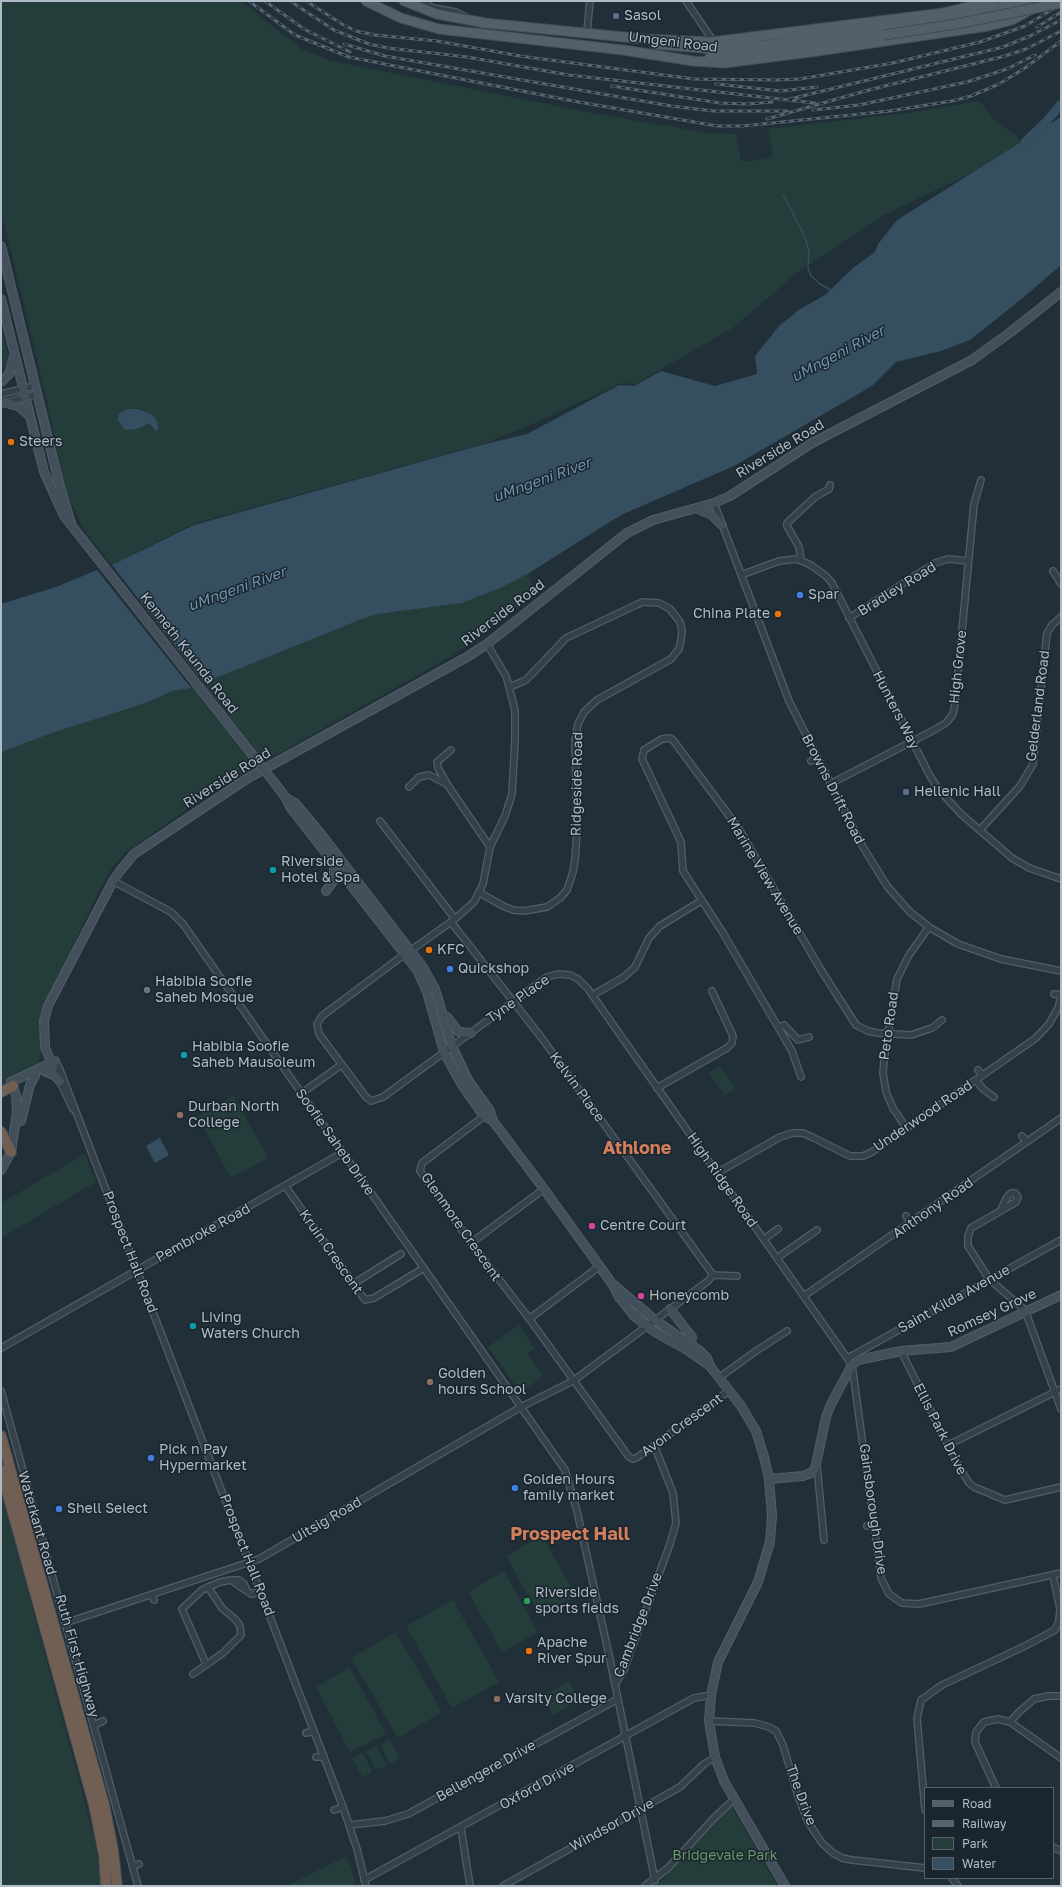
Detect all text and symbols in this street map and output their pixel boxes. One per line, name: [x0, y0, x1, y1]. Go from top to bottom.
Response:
place label: Sasol: [624, 8, 661, 24]
marker: Sasol: [611, 11, 621, 21]
street label: Umgeni Road: [628, 28, 718, 56]
water label: uMngeni River: [788, 322, 888, 386]
street label: Riverside Road: [733, 416, 827, 482]
place label: Steers: [19, 434, 62, 450]
marker: Steers: [6, 437, 16, 447]
water label: uMngeni River: [491, 454, 593, 506]
street label: Bradley Road: [855, 558, 939, 620]
water label: uMngeni River: [186, 563, 288, 615]
street label: Riverside Road: [458, 576, 548, 650]
place label: Spar: [808, 587, 839, 603]
street label: Kenneth Kaunda Road: [136, 589, 242, 717]
marker: Spar: [795, 590, 805, 600]
place label: China Plate: [693, 606, 770, 622]
marker: China Plate: [773, 609, 783, 619]
street label: High Grove: [946, 629, 970, 705]
street label: Gelderland Road: [1023, 649, 1053, 763]
street label: Hunters Way: [869, 668, 923, 752]
street label: Browns Drift Road: [798, 731, 868, 847]
street label: Ridgeside Road: [568, 732, 586, 836]
street label: Riverside Road: [180, 744, 274, 812]
place label: Hellenic Hall: [914, 784, 1001, 800]
marker: Hellenic Hall: [901, 787, 911, 797]
street label: Marine View Avenue: [723, 814, 807, 938]
place label: Riverside Hotel & Spa: [281, 854, 360, 886]
marker: Riverside Hotel & Spa: [268, 865, 278, 875]
place label: KFC: [437, 942, 464, 958]
marker: KFC: [424, 945, 434, 955]
place label: Quickshop: [458, 961, 529, 977]
marker: Quickshop: [445, 964, 455, 974]
street label: Tyne Place: [483, 971, 553, 1027]
place label: Habibia Soofie Saheb Mosque: [155, 974, 254, 1006]
marker: Habibia Soofie Saheb Mosque: [142, 985, 152, 995]
street label: Peto Road: [876, 991, 902, 1061]
place label: Habibia Soofie Saheb Mausoleum: [192, 1039, 315, 1072]
street label: Kelvin Place: [546, 1049, 608, 1125]
marker: Habibia Soofie Saheb Mausoleum: [179, 1050, 189, 1060]
street label: Underwood Road: [870, 1077, 976, 1155]
street label: Soofie Saheb Drive: [292, 1085, 378, 1199]
place label: Durban North College: [188, 1099, 279, 1132]
marker: Durban North College: [175, 1110, 185, 1120]
street label: High Ridge Road: [683, 1130, 761, 1230]
district label: Athlone: [603, 1137, 671, 1159]
street label: Glenmore Crescent: [417, 1169, 505, 1285]
street label: Anthony Road: [890, 1174, 976, 1242]
street label: Prospect Hall Road: [99, 1189, 161, 1315]
street label: Pembroke Road: [153, 1200, 253, 1266]
street label: Kruin Crescent: [296, 1206, 366, 1298]
place label: Centre Court: [600, 1218, 686, 1234]
marker: Centre Court: [587, 1221, 597, 1231]
street label: Saint Kilda Avenue: [895, 1261, 1013, 1337]
street label: Romsey Grove: [945, 1285, 1039, 1341]
place label: Honeycomb: [649, 1288, 729, 1304]
marker: Honeycomb: [636, 1291, 646, 1301]
place label: Living Waters Church: [201, 1310, 300, 1342]
marker: Living Waters Church: [188, 1321, 198, 1331]
place label: Golden hours School: [438, 1366, 526, 1398]
marker: Golden hours School: [425, 1377, 435, 1387]
street label: Ellis Park Drive: [910, 1380, 970, 1478]
street label: Avon Crescent: [638, 1390, 726, 1460]
place label: Pick n Pay Hypermarket: [159, 1442, 247, 1474]
street label: Gainsborough Drive: [855, 1442, 891, 1576]
marker: Pick n Pay Hypermarket: [146, 1453, 156, 1463]
street label: Waterkant Road: [14, 1469, 60, 1577]
place label: Golden Hours family market: [523, 1472, 615, 1504]
marker: Golden Hours family market: [510, 1483, 520, 1493]
street label: Prospect Hall Road: [216, 1492, 278, 1618]
street label: Uitsig Road: [289, 1493, 365, 1547]
place label: Shell Select: [67, 1501, 148, 1517]
marker: Shell Select: [54, 1504, 64, 1514]
district label: Prospect Hall: [510, 1523, 630, 1545]
street label: Cambridge Drive: [610, 1570, 666, 1680]
place label: Riverside sports fields: [535, 1585, 619, 1618]
street label: Ruth First Highway: [51, 1592, 103, 1720]
marker: Riverside sports fields: [522, 1596, 532, 1606]
place label: Apache River Spur: [537, 1635, 606, 1668]
marker: Apache River Spur: [524, 1646, 534, 1656]
place label: Varsity College: [505, 1691, 607, 1707]
marker: Varsity College: [492, 1694, 502, 1704]
street label: Bellengere Drive: [433, 1737, 539, 1805]
street label: Oxford Drive: [496, 1758, 578, 1814]
street label: The Drive: [782, 1762, 820, 1828]
legend: [924, 1787, 1054, 1879]
street label: Windsor Drive: [567, 1795, 657, 1855]
text: Road: [962, 1796, 991, 1811]
text: Railway: [962, 1816, 1007, 1831]
text: Park: [962, 1836, 988, 1851]
park label: Bridgevale Park: [672, 1848, 778, 1864]
text: Water: [962, 1856, 996, 1871]

